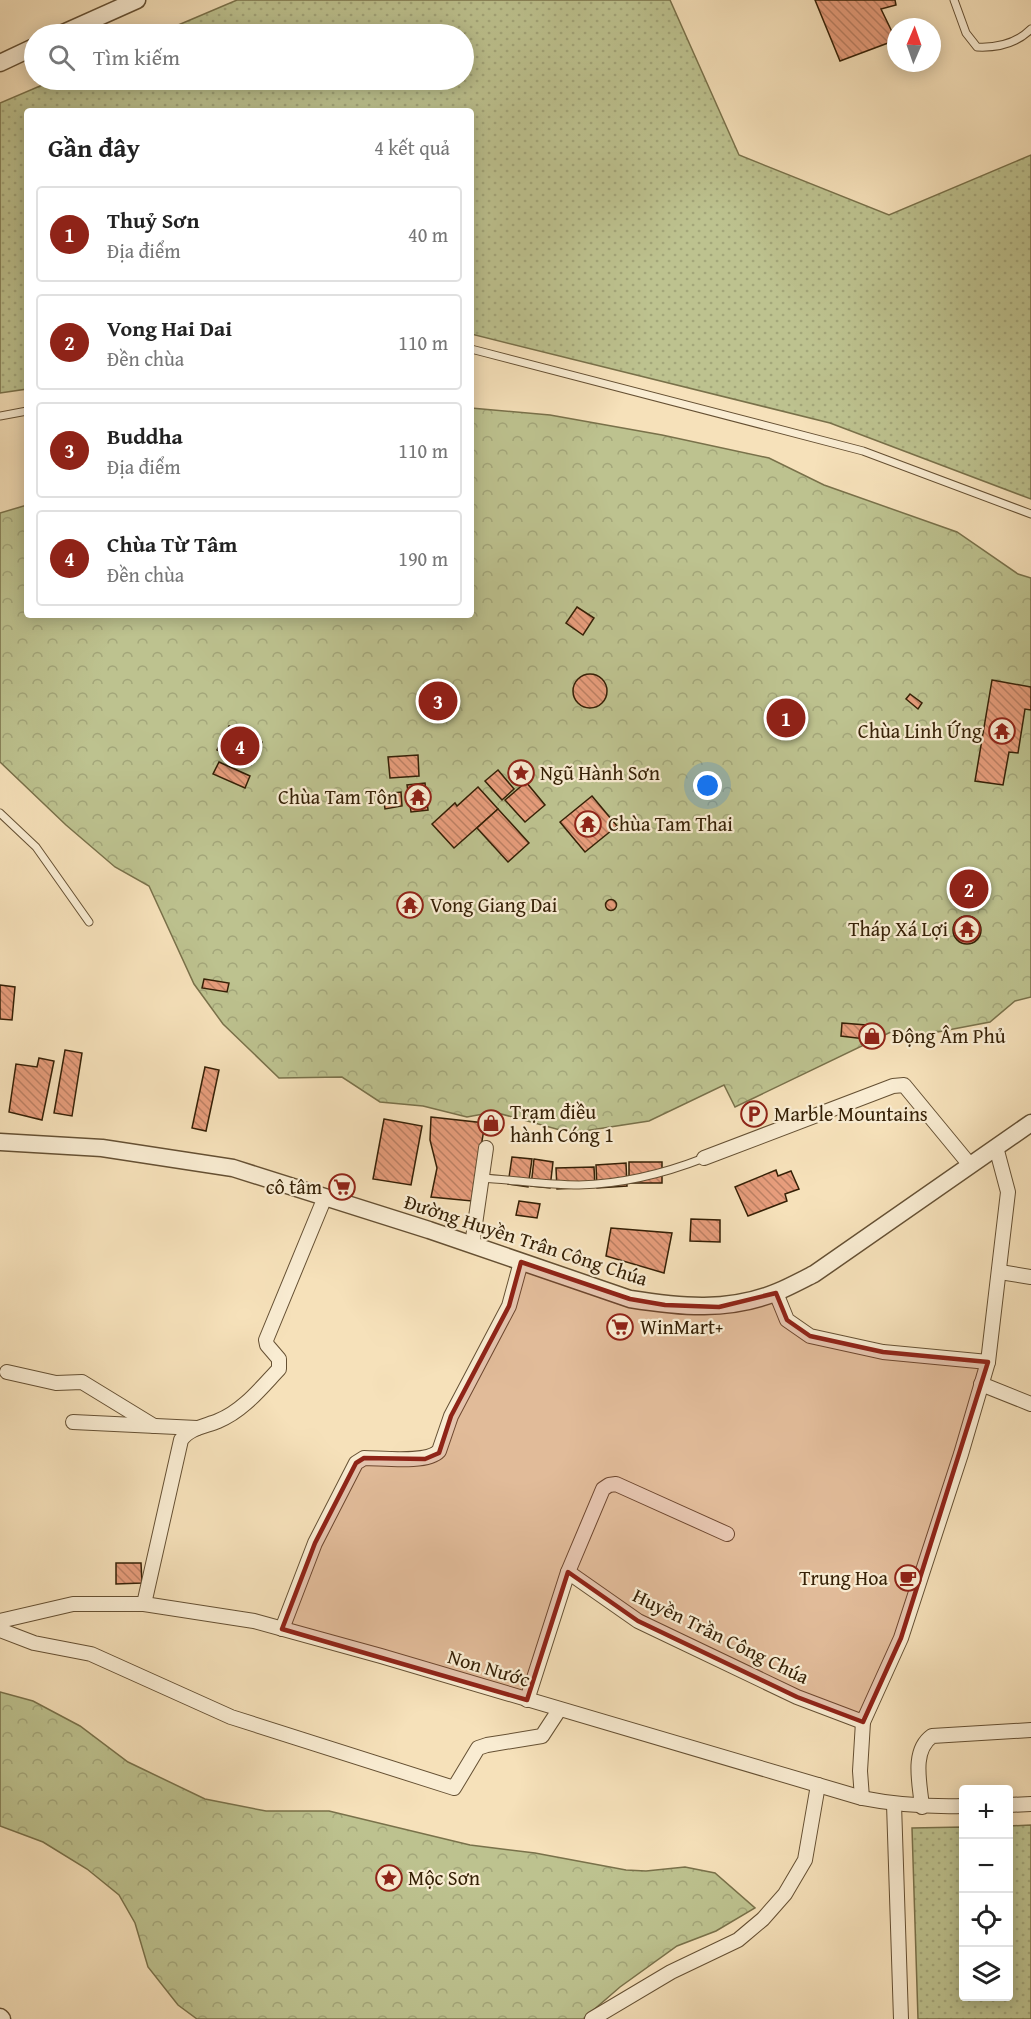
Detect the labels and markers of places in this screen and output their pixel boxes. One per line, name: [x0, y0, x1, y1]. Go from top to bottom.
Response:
pin: 3: [418, 678, 458, 724]
pin: 1: [766, 696, 806, 740]
place label: Chùa Linh Ứng: [858, 716, 982, 745]
temple icon: Chùa Linh Ứng: [987, 716, 1017, 746]
pin: 4: [220, 724, 260, 768]
place icon: Ngũ Hành Sơn: [506, 758, 536, 788]
place label: Ngũ Hành Sơn: [540, 758, 660, 787]
place label: Chùa Tam Tôn: [278, 782, 398, 811]
temple icon: Chùa Tam Tôn: [403, 782, 433, 812]
temple icon: Chùa Tam Thai: [573, 809, 603, 839]
place label: Chùa Tam Thai: [608, 809, 733, 838]
pin: 2: [950, 866, 988, 912]
temple icon: Vong Giang Dai: [395, 890, 425, 920]
place label: Vong Giang Dai: [430, 890, 558, 919]
place label: Tháp Xá Lợi: [848, 914, 948, 943]
temple icon: Tháp Xá Lợi: [952, 914, 982, 944]
shop icon: Động Âm Phủ: [857, 1021, 887, 1051]
place label: Động Âm Phủ: [892, 1021, 1006, 1050]
place label: Trạm điều hành Cóng 1: [510, 1097, 614, 1149]
parking icon: Marble Mountains: [739, 1099, 769, 1129]
place label: Marble Mountains: [774, 1099, 928, 1128]
shop icon: Trạm điều hành Cóng 1: [476, 1108, 506, 1138]
place label: cô tâm: [266, 1172, 323, 1201]
supermarket icon: cô tâm: [327, 1172, 357, 1202]
supermarket icon: WinMart+: [605, 1312, 635, 1342]
place label: WinMart+: [640, 1312, 723, 1341]
place label: Trung Hoa: [799, 1563, 889, 1592]
cafe icon: Trung Hoa: [893, 1563, 923, 1593]
place icon: Mộc Sơn: [374, 1863, 404, 1893]
place label: Mộc Sơn: [408, 1863, 480, 1892]

